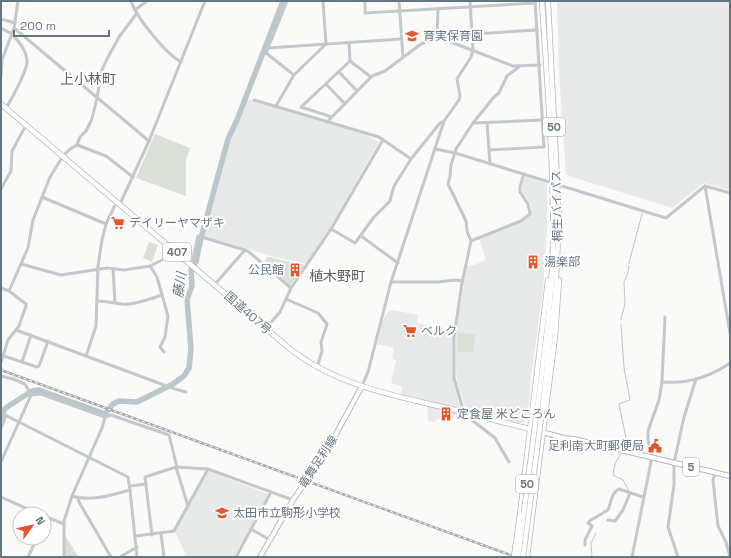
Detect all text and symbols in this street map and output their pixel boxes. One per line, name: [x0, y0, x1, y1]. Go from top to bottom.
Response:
scale bar: [14, 12, 109, 38]
text: 200 m: [20, 18, 56, 34]
school or university icon: 育実保育園: [404, 28, 420, 44]
place label: 育実保育園: [423, 28, 483, 44]
district label: 上小林町: [60, 70, 116, 88]
road number: 50: [543, 118, 565, 136]
street label: 桐生バイパス: [548, 170, 566, 242]
supermarket icon: デイリーヤマザキ: [110, 215, 126, 231]
place label: デイリーヤマザキ: [129, 215, 225, 231]
road number: 407: [163, 243, 191, 261]
building icon: 湯楽部: [525, 254, 541, 270]
place label: 湯楽部: [544, 254, 580, 270]
place label: 公民館: [248, 262, 284, 278]
building icon: 公民館: [287, 262, 303, 278]
district label: 植木野町: [309, 267, 365, 285]
water label: 藤川: [169, 269, 190, 299]
street label: 国道407号: [221, 288, 275, 338]
supermarket icon: ベルク: [402, 323, 418, 339]
place label: ベルク: [421, 323, 457, 339]
building icon: 定食屋 米どころん: [438, 406, 454, 422]
place label: 定食屋 米どころん: [457, 406, 556, 422]
street label: 竜舞足利線: [295, 432, 341, 492]
place label: 足利南大町郵便局: [548, 438, 644, 454]
public building icon: 足利南大町郵便局: [647, 438, 663, 454]
road number: 5: [683, 458, 699, 476]
road number: 50: [516, 475, 538, 493]
school or university icon: 太田市立駒形小学校: [214, 505, 230, 521]
place label: 太田市立駒形小学校: [233, 505, 341, 521]
north arrow: [12, 506, 52, 546]
text: N: [33, 514, 48, 527]

